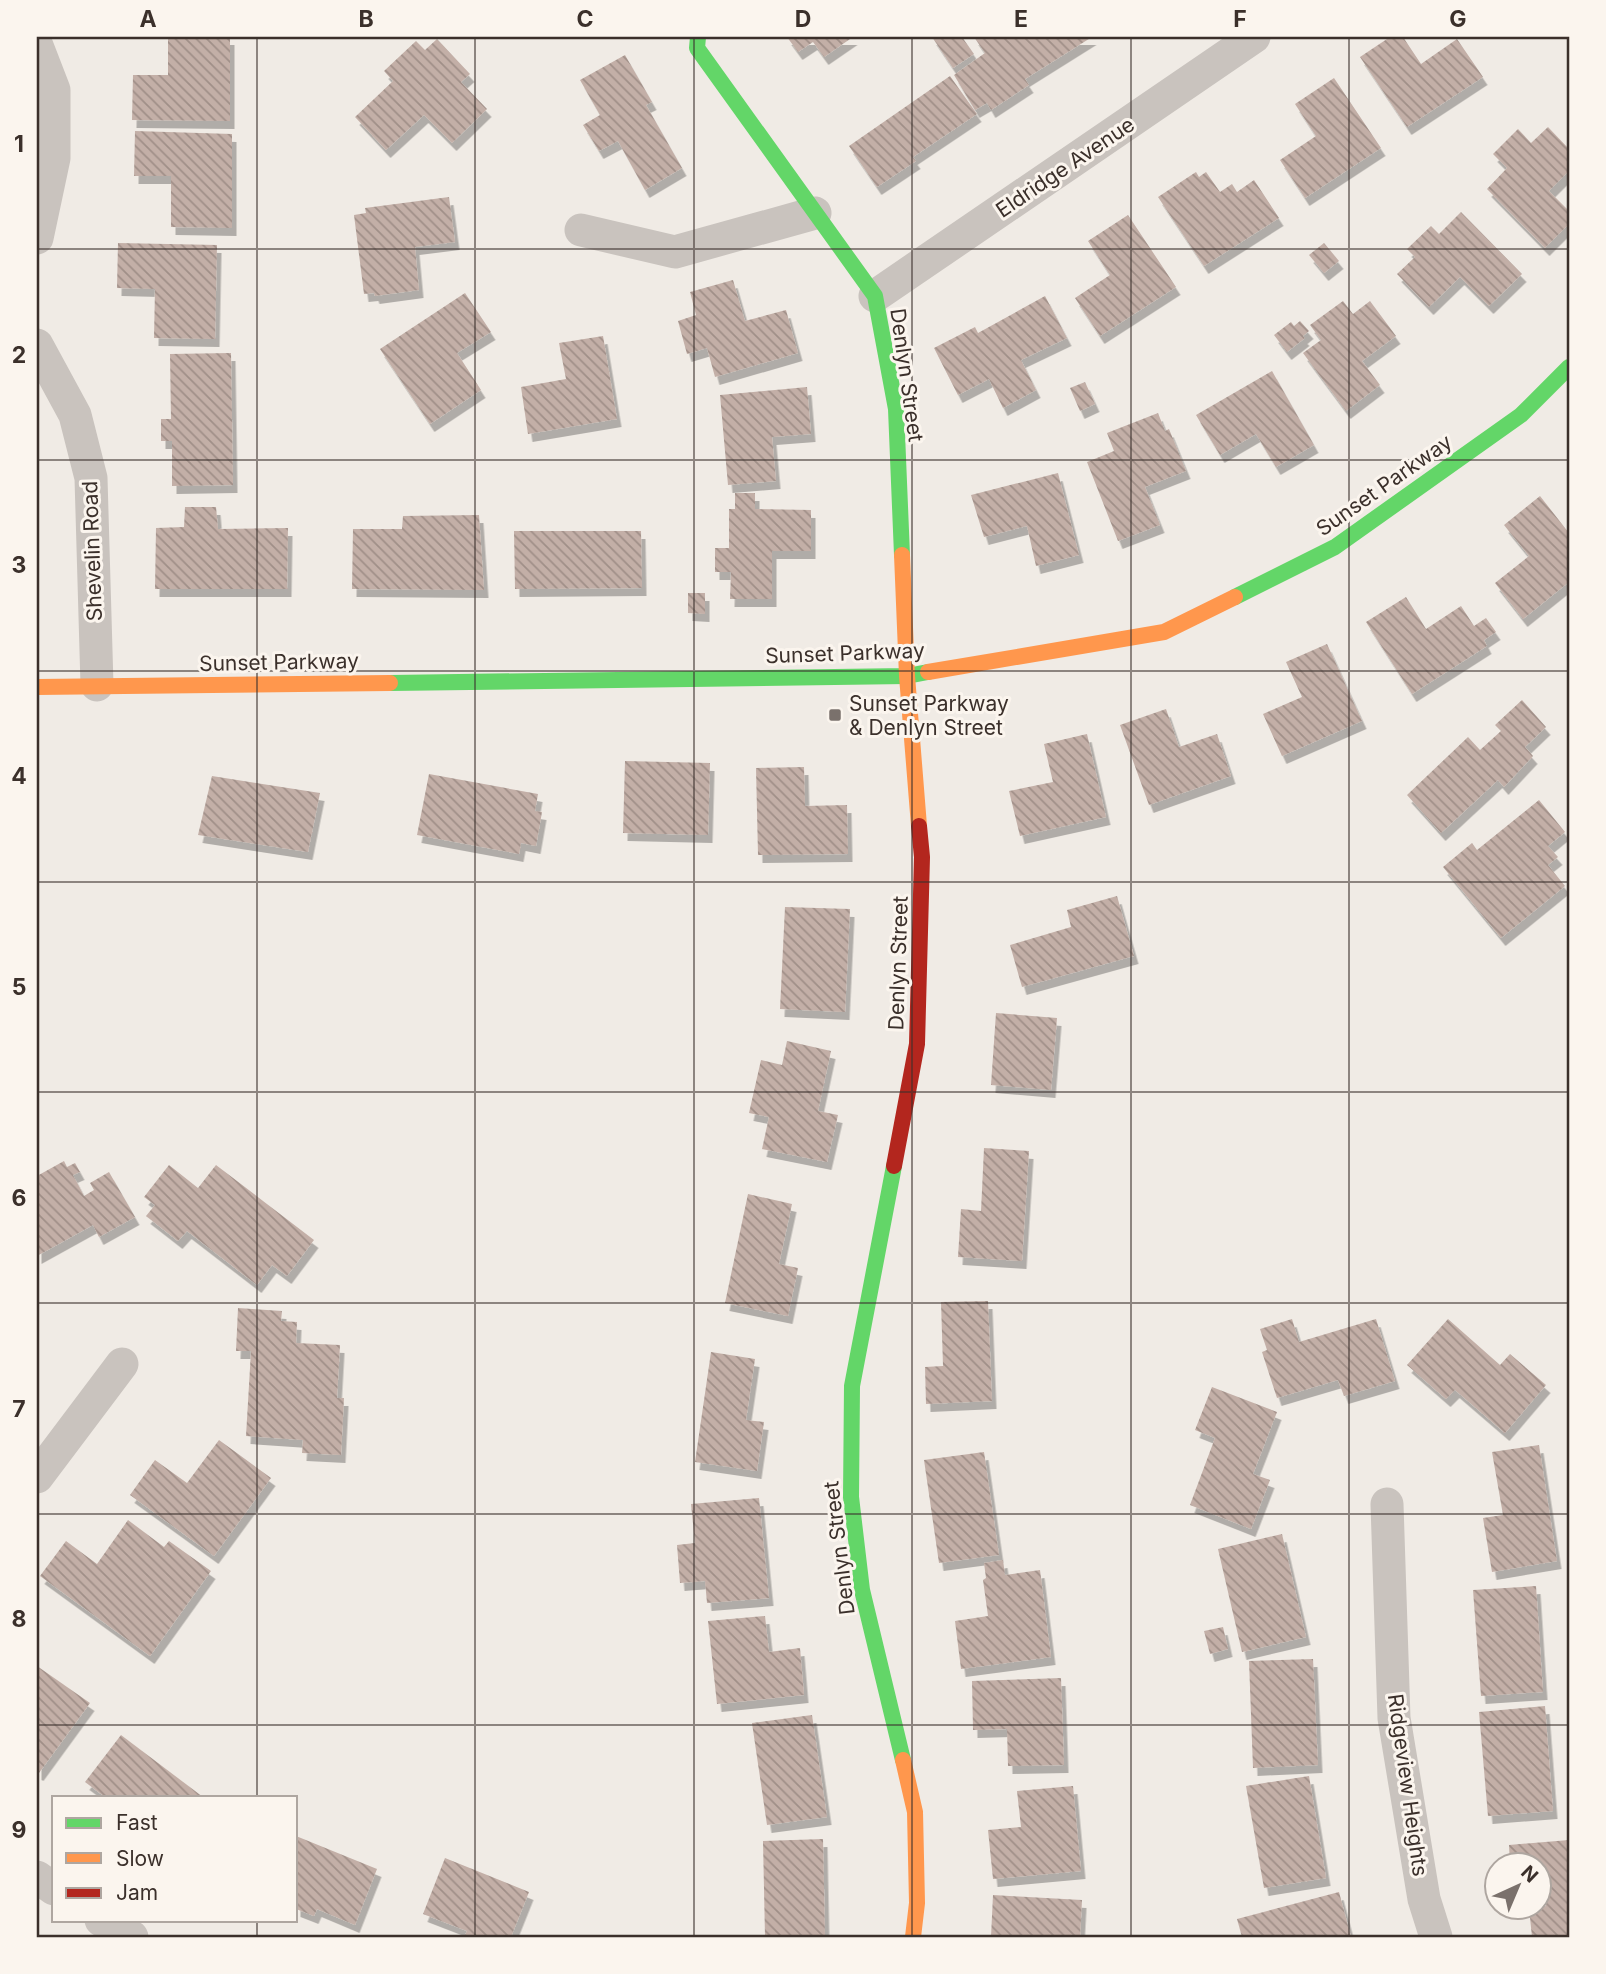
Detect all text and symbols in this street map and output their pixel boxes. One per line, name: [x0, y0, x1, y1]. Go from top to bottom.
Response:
text: A: [139, 5, 157, 33]
text: B: [358, 5, 374, 33]
text: C: [576, 5, 594, 33]
text: D: [795, 5, 811, 33]
text: E: [1014, 5, 1028, 33]
text: F: [1233, 5, 1247, 33]
text: G: [1449, 5, 1467, 33]
street label: Eldridge Avenue: [991, 111, 1139, 223]
text: 1: [14, 130, 24, 158]
street label: Denlyn Street: [885, 307, 929, 443]
text: 2: [12, 341, 26, 369]
street label: Sunset Parkway: [1311, 429, 1457, 541]
street label: Shevelin Road: [77, 480, 107, 622]
text: 3: [12, 551, 26, 579]
street label: Sunset Parkway: [765, 638, 926, 668]
street label: Sunset Parkway: [199, 648, 359, 676]
place label: Sunset Parkway & Denlyn Street: [849, 691, 1009, 740]
marker: Sunset Parkway & Denlyn Street: [827, 707, 843, 723]
text: 4: [11, 762, 27, 790]
street label: Denlyn Street: [883, 895, 913, 1031]
text: 5: [12, 973, 26, 1001]
text: 6: [12, 1184, 26, 1212]
text: 7: [12, 1395, 26, 1423]
street label: Denlyn Street: [818, 1480, 860, 1616]
text: 8: [12, 1605, 26, 1633]
street label: Ridgeview Heights: [1383, 1692, 1433, 1878]
legend: [52, 1796, 298, 1922]
text: Fast: [116, 1810, 158, 1835]
text: 9: [12, 1816, 26, 1844]
text: Slow: [116, 1846, 164, 1871]
north arrow: [1484, 1852, 1554, 1922]
text: N: [1516, 1861, 1543, 1887]
text: Jam: [116, 1880, 158, 1905]

